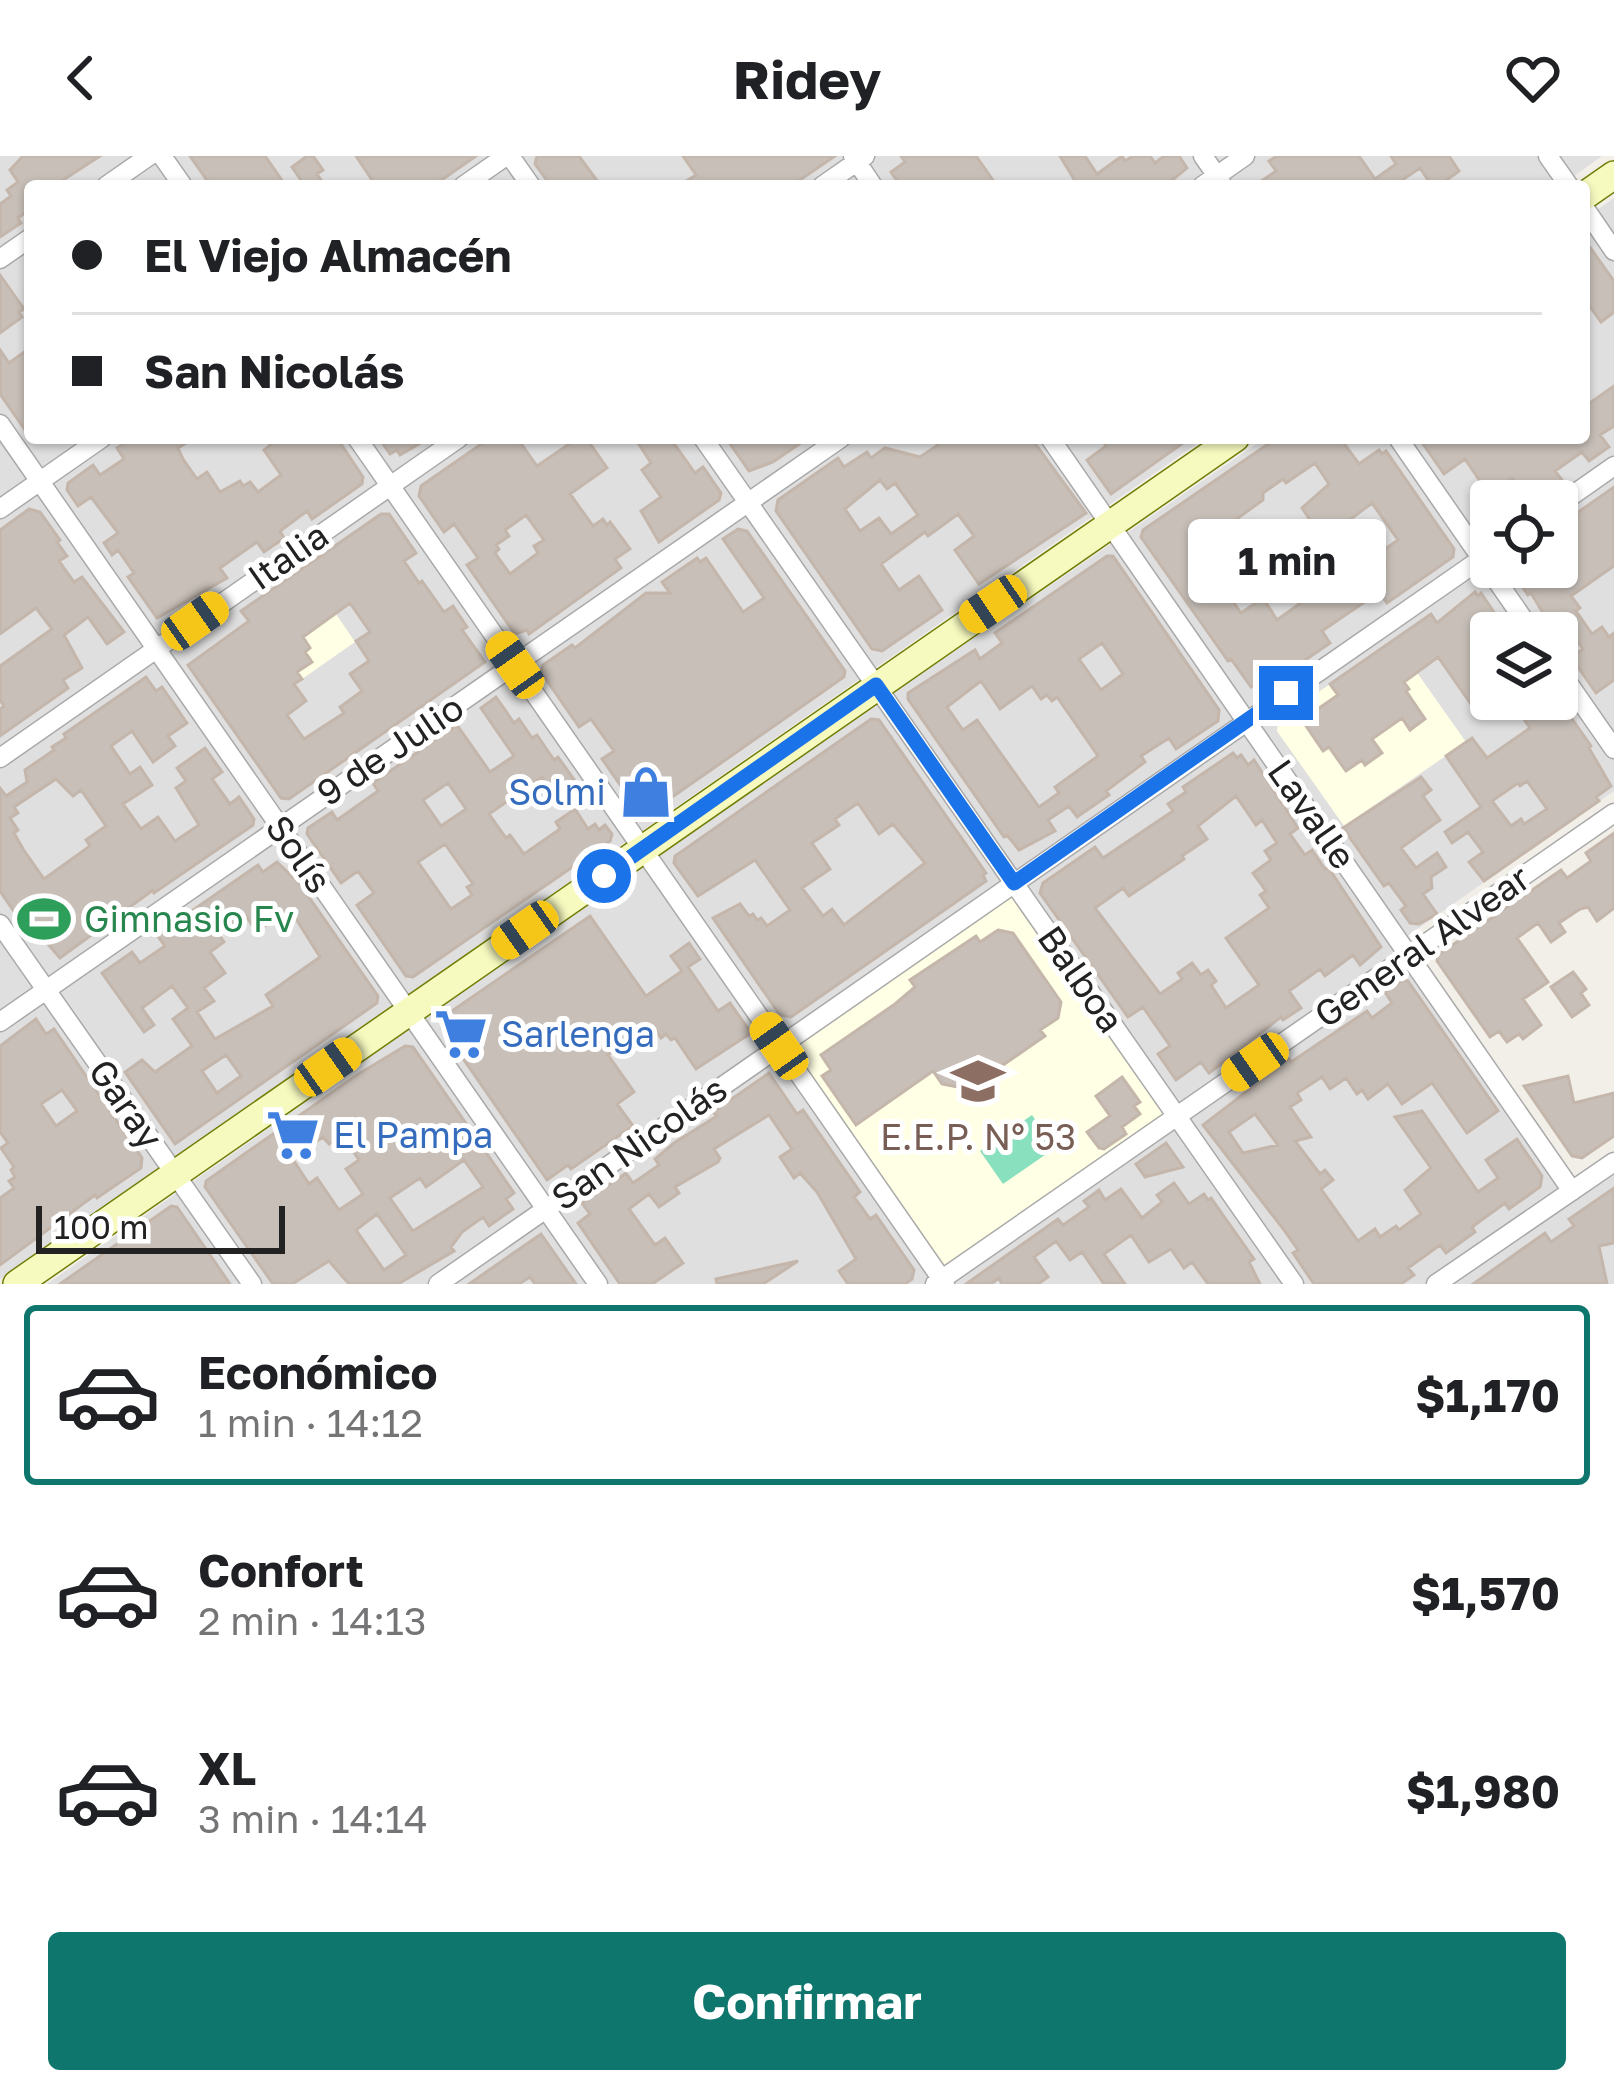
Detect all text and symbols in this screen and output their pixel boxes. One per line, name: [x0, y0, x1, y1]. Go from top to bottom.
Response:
icon: back: [48, 45, 114, 111]
icon: heart: [1500, 45, 1566, 111]
text: Ridey: [733, 46, 881, 111]
text: El Viejo Almacén: [144, 228, 512, 282]
text: San Nicolás: [144, 344, 405, 398]
map controls: [1470, 480, 1578, 720]
button: locate: [1470, 480, 1578, 588]
street label: Italia: [240, 513, 336, 598]
callout: 1 min: [1187, 519, 1385, 603]
text: 1 min: [1238, 537, 1336, 584]
car: [953, 569, 1033, 639]
car: [155, 586, 235, 656]
button: layers: [1470, 612, 1578, 720]
car: [480, 625, 550, 705]
route end: [1259, 666, 1313, 720]
street label: 9 de Julio: [308, 685, 471, 814]
street label: Lavalle: [1259, 751, 1365, 877]
shop icon: Solmi: [617, 763, 675, 821]
place label: Solmi: [508, 770, 606, 813]
street label: Solís: [257, 807, 341, 901]
route start: [577, 849, 631, 903]
street label: General Alvear: [1306, 855, 1538, 1036]
sports icon: Gimnasio Fv: [15, 890, 73, 948]
car: [485, 895, 565, 965]
place label: Gimnasio Fv: [84, 897, 294, 940]
street label: Balboa: [1029, 917, 1133, 1040]
supermarket icon: Sarlenga: [432, 1005, 490, 1063]
car: [744, 1006, 814, 1086]
place label: Sarlenga: [501, 1012, 655, 1055]
car: [1215, 1027, 1295, 1097]
car: [288, 1032, 368, 1102]
street label: Garay: [80, 1051, 172, 1157]
school or university icon: E.E.P. N° 53: [949, 1052, 1007, 1110]
street label: San Nicolás: [543, 1067, 734, 1219]
supermarket icon: El Pampa: [264, 1106, 322, 1164]
place label: El Pampa: [333, 1113, 493, 1156]
place label: E.E.P. N° 53: [880, 1115, 1076, 1158]
scale bar: [36, 1200, 285, 1253]
text: 100 m: [54, 1207, 148, 1246]
icon: car: [54, 1341, 162, 1449]
text: Económico: [198, 1345, 438, 1399]
text: $1,170: [1415, 1368, 1560, 1422]
text: 1 min · 14:12: [198, 1399, 423, 1446]
icon: car: [54, 1539, 162, 1647]
text: Confort: [198, 1543, 364, 1597]
text: $1,570: [1411, 1566, 1560, 1620]
text: 2 min · 14:13: [198, 1597, 427, 1644]
icon: car: [54, 1737, 162, 1845]
text: XL: [198, 1741, 256, 1795]
text: $1,980: [1406, 1764, 1560, 1818]
text: 3 min · 14:14: [198, 1795, 428, 1842]
button: Confirmar: [48, 1932, 1566, 2070]

